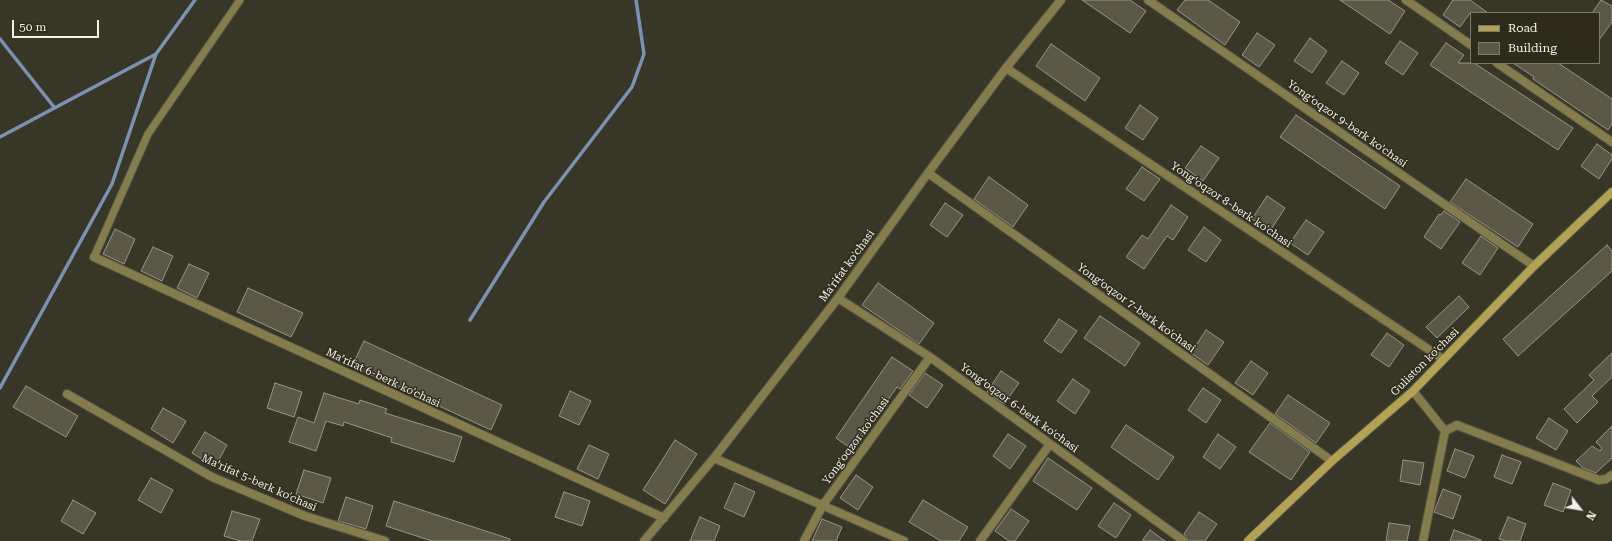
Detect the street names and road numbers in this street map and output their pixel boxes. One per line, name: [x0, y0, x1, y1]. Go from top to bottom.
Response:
street label: Yong‘oqzor 9-berk ko'chasi: [1285, 78, 1409, 170]
street label: Yong‘oqzor 8-berk ko'chasi: [1168, 159, 1294, 251]
street label: Ma'rifat ko'chasi: [816, 227, 878, 305]
street label: Yong‘oqzor 7-berk ko'chasi: [1074, 261, 1198, 355]
street label: Guliston ko'chasi: [1388, 325, 1462, 399]
street label: Ma’rifat 6-berk ko'chasi: [324, 346, 442, 410]
street label: Yong‘oqzor 6-berk ko'chasi: [957, 361, 1081, 455]
street label: Yong'oqzor ko'chasi: [820, 395, 892, 487]
street label: Ma’rifat 5-berk ko'chasi: [199, 452, 319, 514]

